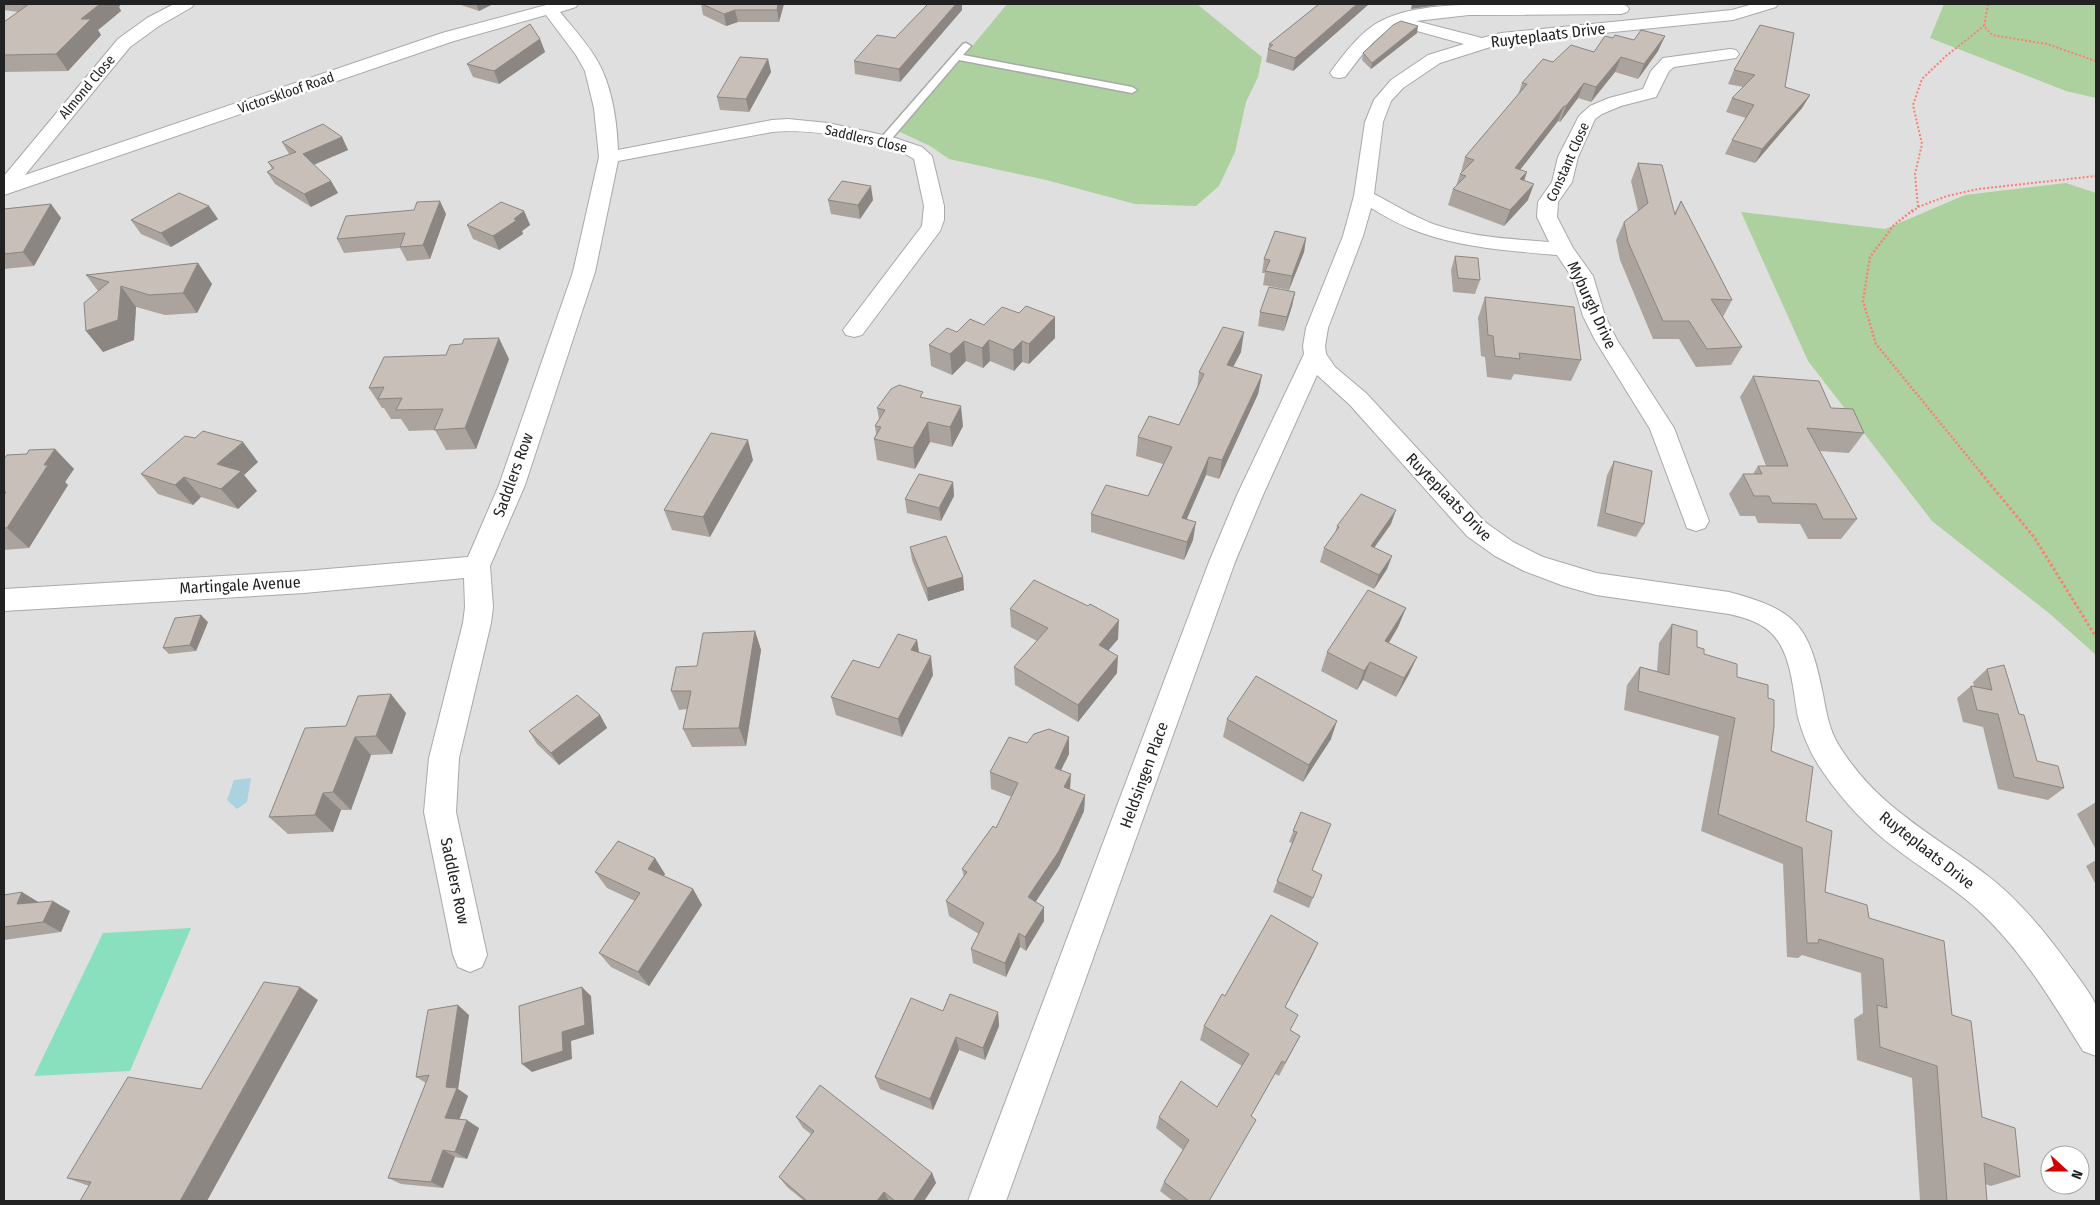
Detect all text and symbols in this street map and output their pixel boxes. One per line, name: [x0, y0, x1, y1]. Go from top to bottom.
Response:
street label: Ruyteplaats Drive: [1490, 19, 1606, 51]
street label: Almond Close: [55, 52, 119, 122]
street label: Victorskloof Road: [236, 69, 336, 117]
street label: Constant Close: [1543, 120, 1593, 204]
street label: Saddlers Close: [823, 121, 909, 157]
street label: Myburgh Drive: [1563, 258, 1621, 352]
street label: Saddlers Row: [489, 430, 537, 520]
street label: Ruyteplaats Drive: [1402, 449, 1496, 545]
street label: Martingale Avenue: [179, 572, 301, 598]
street label: Heldsingen Place: [1116, 719, 1172, 831]
street label: Ruyteplaats Drive: [1876, 807, 1978, 893]
street label: Saddlers Row: [437, 836, 474, 927]
north arrow: [2040, 1145, 2090, 1195]
text: N: [2067, 1168, 2086, 1181]

